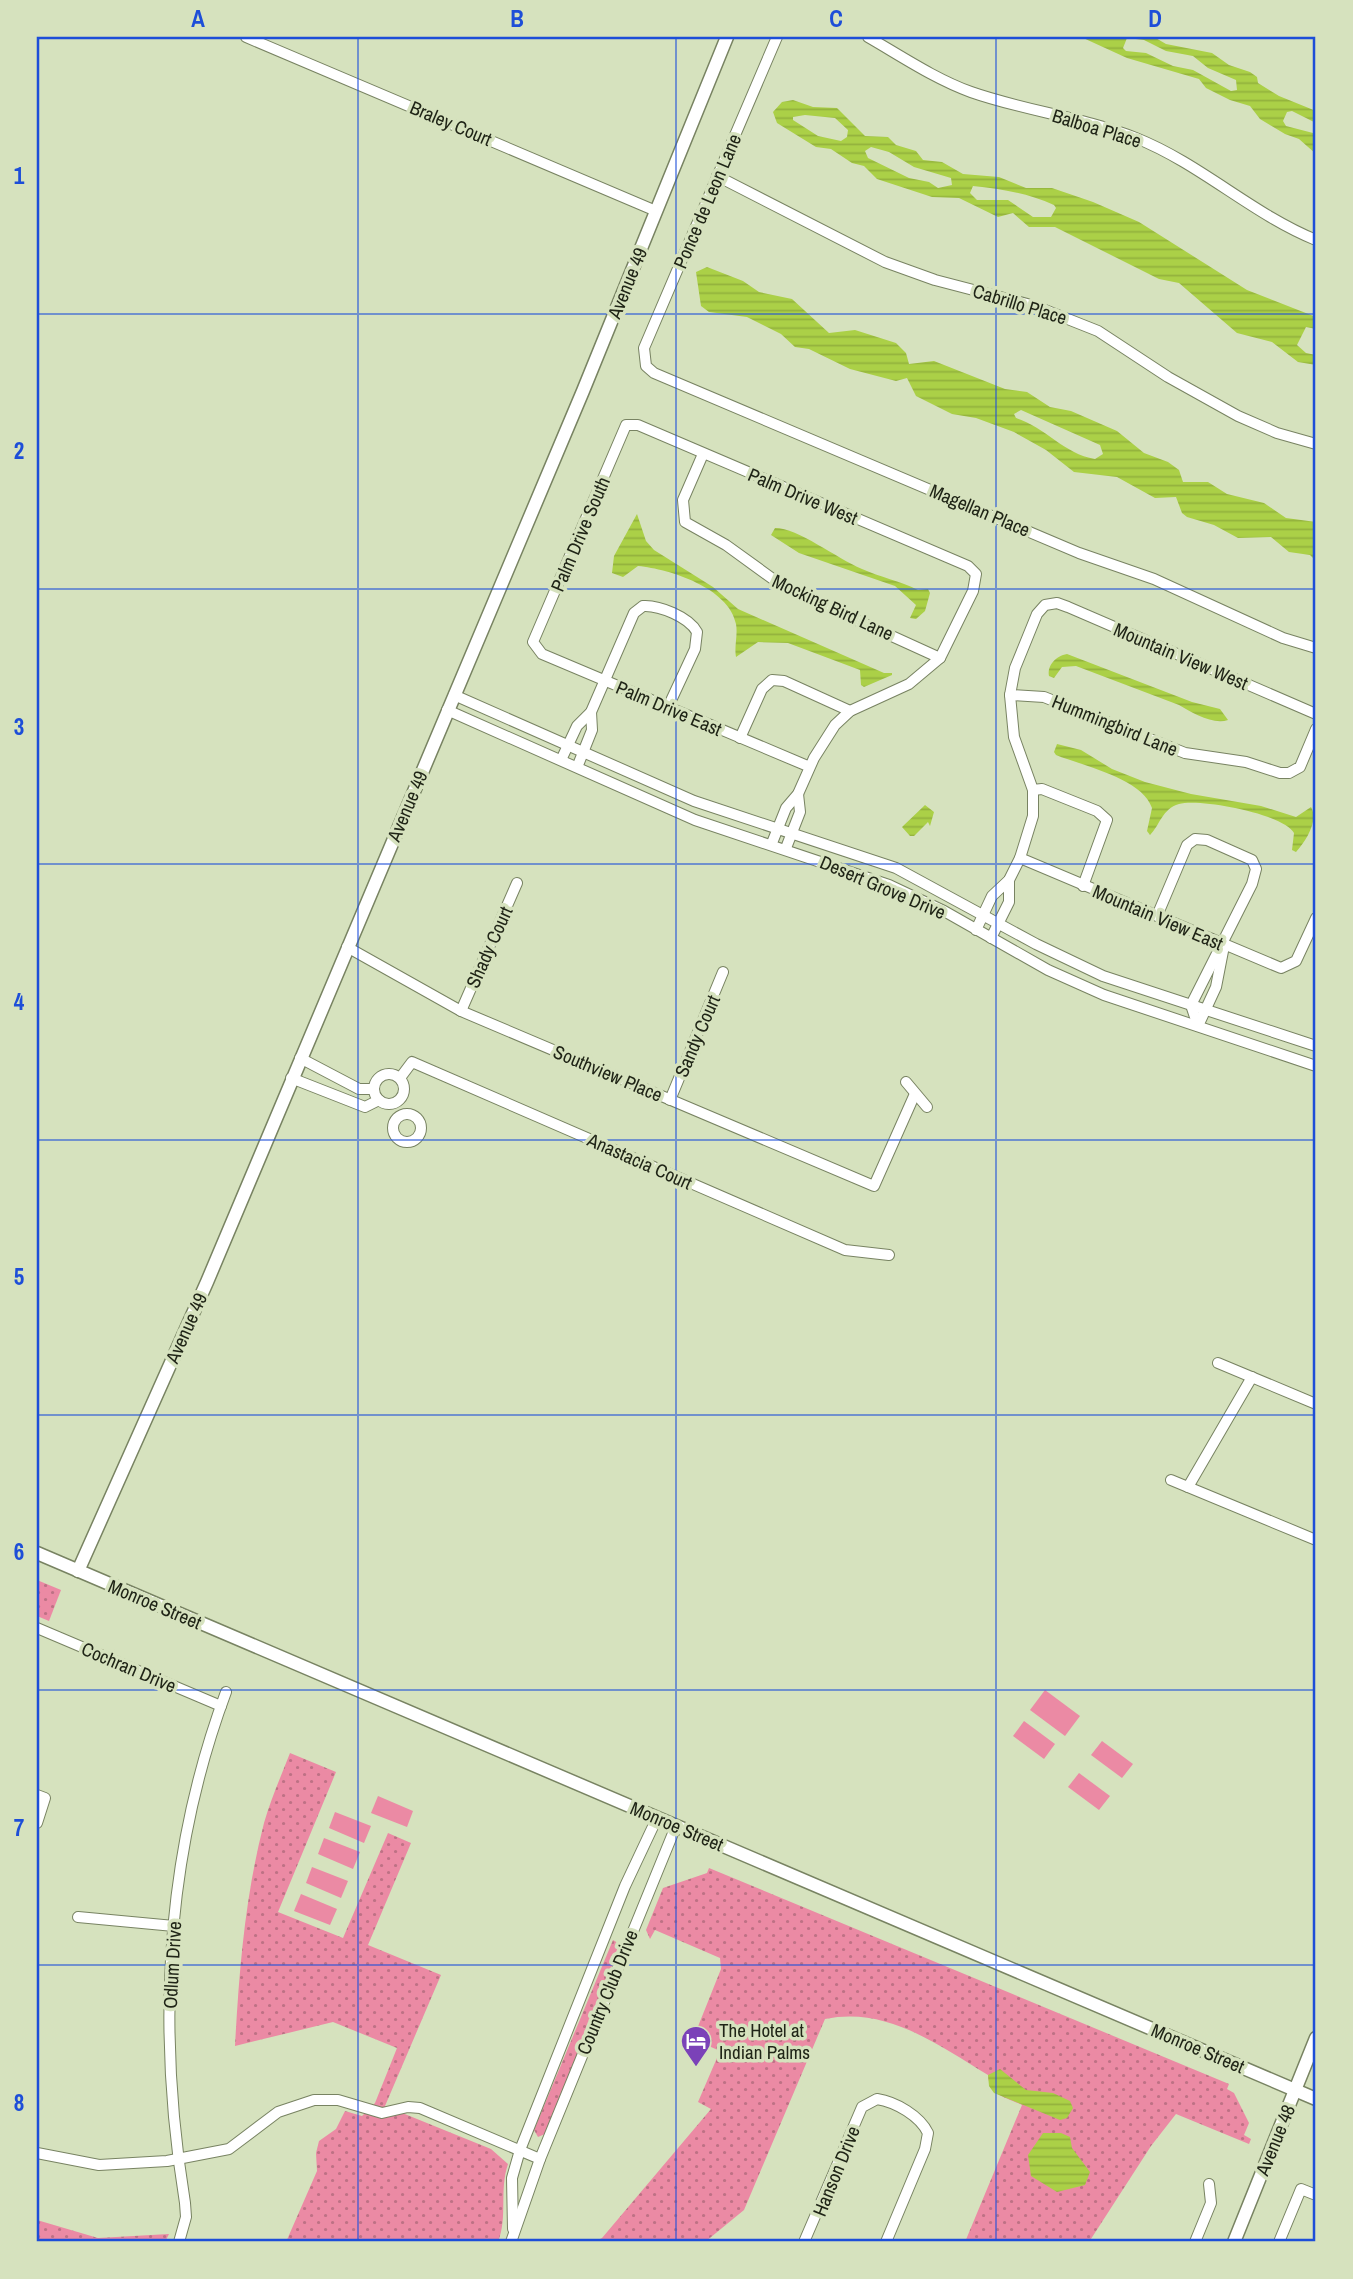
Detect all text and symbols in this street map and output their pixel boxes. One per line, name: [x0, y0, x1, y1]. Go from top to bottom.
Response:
text: A: [191, 3, 205, 34]
text: B: [510, 3, 524, 34]
text: C: [829, 3, 843, 34]
text: D: [1148, 3, 1162, 34]
street label: Braley Court: [406, 94, 497, 152]
street label: Balboa Place: [1049, 102, 1145, 154]
street label: Ponce de Leon Lane: [667, 130, 747, 272]
text: 1: [14, 160, 25, 191]
street label: Avenue 49: [601, 244, 653, 323]
street label: Cabrillo Place: [970, 277, 1070, 331]
text: 2: [14, 435, 24, 466]
street label: Palm Drive West: [744, 461, 862, 531]
street label: Palm Drive South: [544, 473, 616, 595]
street label: Magellan Place: [926, 477, 1034, 543]
street label: Mocking Bird Lane: [768, 568, 898, 646]
street label: Mountain View West: [1110, 616, 1253, 696]
street label: Palm Drive East: [612, 674, 726, 742]
street label: Hummingbird Lane: [1048, 688, 1182, 762]
text: 3: [14, 711, 24, 742]
street label: Avenue 49: [380, 767, 433, 846]
street label: Desert Grove Drive: [816, 849, 950, 925]
street label: Mountain View East: [1089, 878, 1228, 956]
street label: Shady Court: [460, 902, 519, 992]
text: 4: [14, 986, 25, 1017]
street label: Sandy Court: [668, 990, 726, 1081]
street label: Southview Place: [550, 1038, 666, 1108]
street label: Anastacia Court: [583, 1126, 697, 1196]
text: 5: [14, 1261, 24, 1292]
street label: Avenue 49: [159, 1289, 213, 1368]
text: 6: [14, 1536, 24, 1567]
street label: Monroe Street: [104, 1573, 206, 1636]
street label: Cochran Drive: [78, 1635, 180, 1699]
street label: Monroe Street: [626, 1795, 728, 1858]
text: 7: [14, 1812, 24, 1843]
street label: Odlum Drive: [157, 1921, 187, 2009]
street label: Country Club Drive: [570, 1926, 644, 2058]
place label: The Hotel at Indian Palms: [719, 2017, 810, 2065]
street label: Monroe Street: [1147, 2017, 1249, 2080]
hotel icon: The Hotel at Indian Palms: [679, 2024, 713, 2068]
text: 8: [14, 2087, 24, 2118]
street label: Avenue 48: [1249, 2101, 1301, 2180]
street label: Hanson Drive: [806, 2122, 866, 2220]

